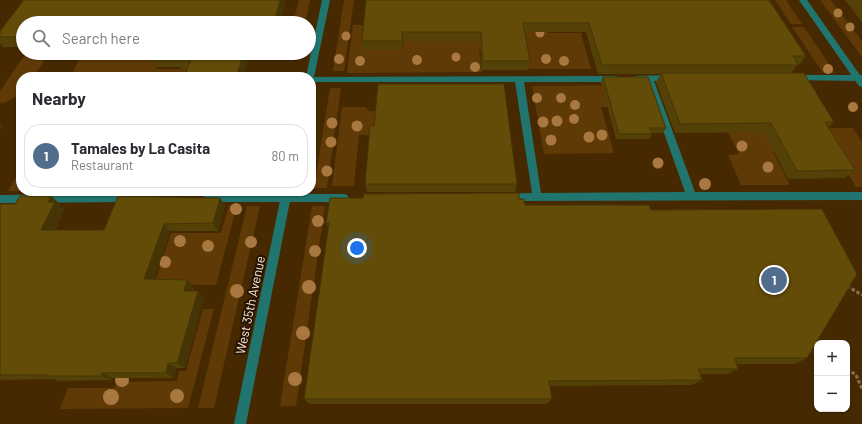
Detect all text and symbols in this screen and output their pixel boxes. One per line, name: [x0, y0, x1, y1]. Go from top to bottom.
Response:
search box: [16, 16, 316, 60]
icon: search: [30, 27, 52, 49]
text: Search here: [62, 29, 140, 47]
text: Nearby: [32, 88, 86, 108]
text: Tamales by La Casita: [71, 139, 210, 157]
text: 1: [44, 148, 48, 164]
text: 80 m: [272, 148, 299, 164]
text: Restaurant: [71, 157, 133, 173]
your location: [347, 238, 367, 258]
street label: West 35th Avenue: [232, 254, 268, 356]
pin: 1: [761, 265, 787, 295]
map controls: [814, 340, 850, 412]
button: +: [814, 340, 850, 376]
button: −: [814, 376, 850, 412]

